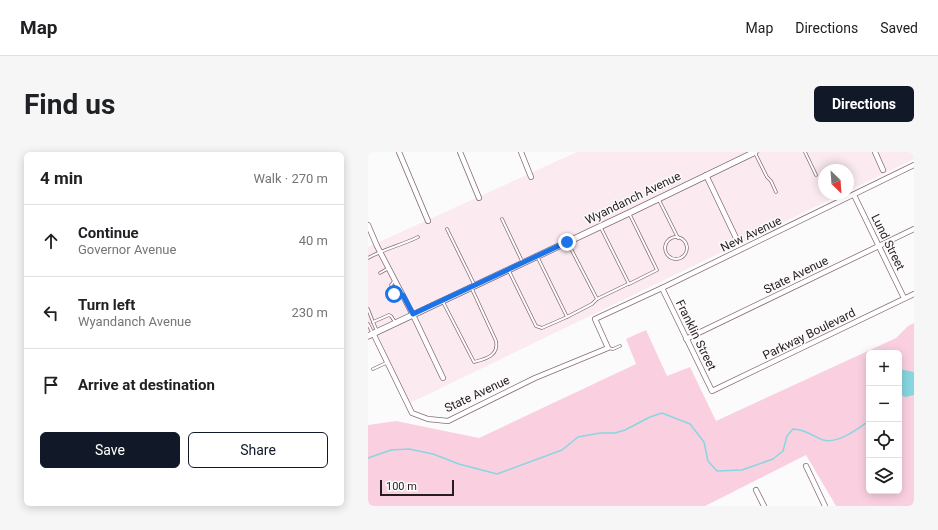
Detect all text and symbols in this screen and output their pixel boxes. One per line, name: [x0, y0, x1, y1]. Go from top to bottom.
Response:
text: Map: [20, 16, 58, 39]
text: Map: [746, 20, 773, 36]
text: Directions: [795, 20, 858, 36]
text: Saved: [880, 20, 918, 36]
button: Directions: [814, 86, 914, 122]
text: Find us: [24, 88, 115, 121]
north arrow: [818, 164, 854, 200]
text: 4 min: [40, 168, 83, 188]
street label: Wyandanch Avenue: [583, 169, 683, 227]
text: Walk · 270 m: [253, 171, 328, 186]
street label: Lund Street: [868, 212, 908, 272]
street label: New Avenue: [718, 213, 784, 255]
text: Continue: [78, 224, 139, 242]
icon: ahead: [40, 230, 62, 252]
text: 40 m: [299, 233, 328, 248]
route end: [558, 233, 576, 251]
text: Governor Avenue: [78, 242, 176, 257]
street label: State Avenue: [761, 253, 831, 297]
route start: [385, 285, 403, 303]
text: Turn left: [78, 296, 135, 314]
street label: Franklin Street: [673, 297, 719, 373]
icon: left: [40, 302, 62, 324]
text: 230 m: [291, 305, 328, 320]
street label: Parkway Boulevard: [760, 305, 858, 363]
text: Wyandanch Avenue: [78, 314, 191, 329]
map controls: [866, 350, 902, 494]
button: +: [866, 350, 902, 386]
street label: State Avenue: [442, 373, 512, 415]
icon: arrive: [40, 374, 62, 396]
text: Arrive at destination: [78, 376, 215, 394]
button: −: [866, 386, 902, 422]
button: locate: [866, 422, 902, 458]
button: Save: [40, 432, 180, 468]
button: Share: [188, 432, 328, 468]
button: layers: [866, 458, 902, 494]
scale bar: [380, 478, 454, 497]
text: 100 m: [386, 480, 417, 493]

